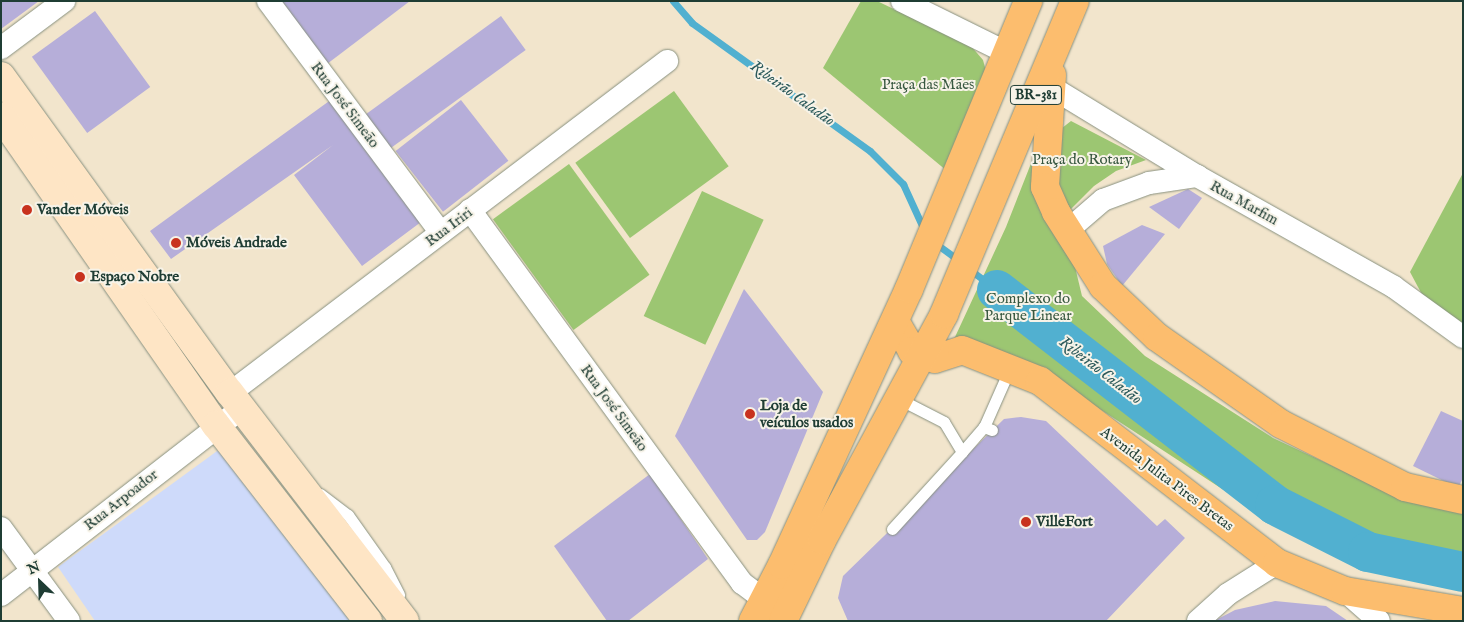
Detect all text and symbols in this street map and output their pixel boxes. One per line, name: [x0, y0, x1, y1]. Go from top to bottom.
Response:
water label: Ribeirão Caladão: [746, 57, 838, 131]
street label: Rua José Simeão: [307, 59, 383, 151]
park label: Praça das Mães: [882, 76, 974, 94]
road number: BR-381: [1010, 84, 1062, 106]
park label: Praça do Rotary: [1032, 151, 1132, 169]
street label: Rua Marfim: [1207, 177, 1281, 229]
place label: Vander Móveis: [37, 201, 129, 219]
street label: Rua Iriri: [422, 203, 476, 251]
marker: Vander Móveis: [21, 204, 33, 216]
place label: Móveis Andrade: [186, 234, 287, 252]
marker: Móveis Andrade: [170, 237, 182, 249]
place label: Espaço Nobre: [90, 268, 179, 286]
marker: Espaço Nobre: [74, 271, 86, 283]
park label: Complexo do Parque Linear: [984, 289, 1072, 324]
water label: Ribeirão Caladão: [1055, 333, 1145, 409]
street label: Rua José Simeão: [577, 361, 651, 455]
place label: Loja de veículos usados: [760, 396, 853, 431]
marker: Loja de veículos usados: [744, 408, 756, 420]
street label: Avenida Julita Pires Bretas: [1097, 423, 1237, 535]
street label: Rua Arpoador: [80, 466, 162, 534]
place label: VilleFort: [1036, 513, 1093, 531]
marker: VilleFort: [1020, 516, 1032, 528]
north arrow: [15, 557, 65, 607]
text: N: [25, 558, 43, 579]

